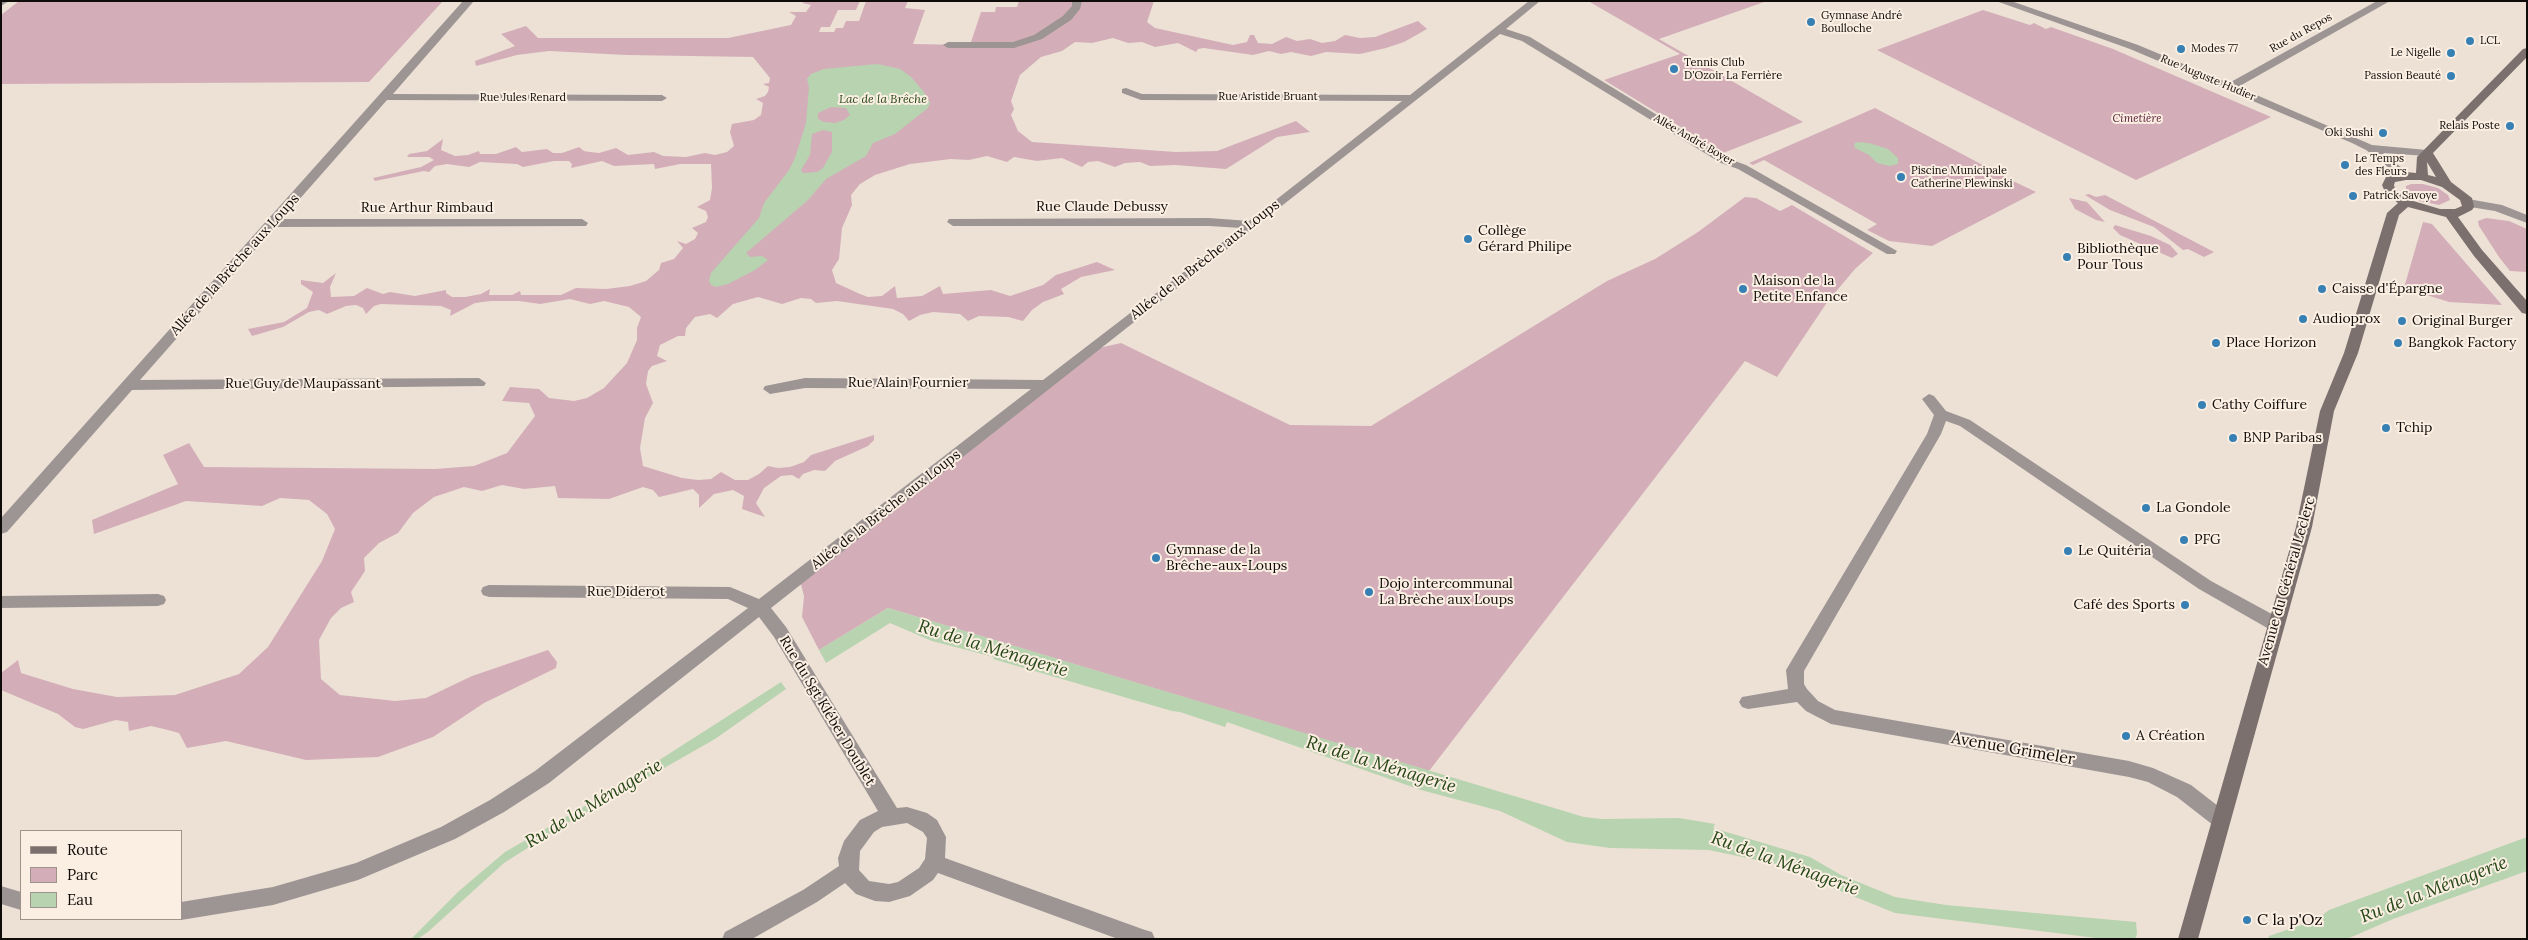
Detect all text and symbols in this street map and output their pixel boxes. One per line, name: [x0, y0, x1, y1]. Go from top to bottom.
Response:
place label: Gymnase André Boulloche: [1821, 9, 1902, 35]
street label: Rue du Repos: [2268, 10, 2334, 56]
marker: Gymnase André Boulloche: [1805, 16, 1817, 28]
place label: LCL: [2480, 34, 2500, 48]
marker: LCL: [2464, 35, 2476, 47]
place label: Modes 77: [2191, 42, 2238, 56]
marker: Modes 77: [2175, 43, 2187, 55]
place label: Le Nigelle: [2390, 46, 2441, 60]
marker: Le Nigelle: [2445, 47, 2457, 59]
street label: Rue Auguste Hudier: [2158, 52, 2258, 104]
place label: Tennis Club D'Ozoir La Ferrière: [1684, 56, 1782, 82]
marker: Tennis Club D'Ozoir La Ferrière: [1668, 63, 1680, 75]
place label: Passion Beauté: [2364, 69, 2441, 83]
marker: Passion Beauté: [2445, 70, 2457, 82]
street label: Rue Aristide Bruant: [1218, 90, 1318, 104]
street label: Rue Jules Renard: [480, 91, 566, 105]
water label: Lac de la Brêche: [839, 93, 927, 107]
street label: Allée André Boyer: [1651, 112, 1737, 168]
park label: Cimetière: [2113, 112, 2161, 126]
place label: Relais Poste: [2439, 119, 2500, 133]
marker: Relais Poste: [2504, 120, 2516, 132]
place label: Oki Sushi: [2325, 126, 2373, 140]
marker: Oki Sushi: [2377, 127, 2389, 139]
place label: Le Temps des Fleurs: [2355, 152, 2407, 178]
marker: Le Temps des Fleurs: [2339, 159, 2351, 171]
place label: Piscine Municipale Catherine Plewinski: [1911, 164, 2013, 190]
marker: Piscine Municipale Catherine Plewinski: [1895, 171, 1907, 183]
place label: Patrick Savoye: [2363, 189, 2437, 203]
marker: Patrick Savoye: [2347, 190, 2359, 202]
street label: Allée de la Brèche aux Loups: [167, 191, 303, 339]
street label: Allée de la Brèche aux Loups: [1127, 196, 1283, 324]
street label: Rue Claude Debussy: [1036, 199, 1168, 215]
street label: Rue Arthur Rimbaud: [361, 200, 493, 216]
place label: Collège Gérard Philipe: [1478, 223, 1572, 256]
marker: Collège Gérard Philipe: [1462, 233, 1474, 245]
place label: Bibliothèque Pour Tous: [2077, 241, 2159, 274]
marker: Bibliothèque Pour Tous: [2061, 251, 2073, 263]
place label: Maison de la Petite Enfance: [1753, 273, 1848, 306]
place label: Caisse d'Épargne: [2332, 281, 2442, 297]
marker: Maison de la Petite Enfance: [1737, 283, 1749, 295]
marker: Caisse d'Épargne: [2316, 283, 2328, 295]
place label: Audioprox: [2313, 311, 2380, 327]
marker: Audioprox: [2297, 313, 2309, 325]
place label: Original Burger: [2412, 313, 2513, 329]
marker: Original Burger: [2396, 315, 2408, 327]
place label: Place Horizon: [2226, 335, 2317, 351]
place label: Bangkok Factory: [2408, 335, 2516, 351]
marker: Place Horizon: [2210, 337, 2222, 349]
marker: Bangkok Factory: [2392, 337, 2404, 349]
street label: Rue Alain Fournier: [848, 375, 968, 391]
street label: Rue Guy de Maupassant: [225, 376, 381, 392]
place label: Cathy Coiffure: [2212, 397, 2307, 413]
marker: Cathy Coiffure: [2196, 399, 2208, 411]
place label: Tchip: [2396, 420, 2432, 436]
marker: Tchip: [2380, 422, 2392, 434]
place label: BNP Paribas: [2243, 430, 2322, 446]
marker: BNP Paribas: [2227, 432, 2239, 444]
street label: Allée de la Brèche aux Loups: [808, 446, 964, 574]
street label: Avenue du Général Leclerc: [2255, 495, 2319, 667]
place label: La Gondole: [2156, 500, 2231, 516]
marker: La Gondole: [2140, 502, 2152, 514]
place label: PFG: [2194, 532, 2221, 548]
marker: PFG: [2178, 534, 2190, 546]
place label: Gymnase de la Brêche-aux-Loups: [1166, 542, 1287, 574]
place label: Le Quitéria: [2078, 543, 2151, 559]
marker: Le Quitéria: [2062, 545, 2074, 557]
marker: Gymnase de la Brêche-aux-Loups: [1150, 552, 1162, 564]
place label: Dojo intercommunal La Brèche aux Loups: [1379, 576, 1514, 608]
street label: Rue Diderot: [587, 584, 665, 600]
marker: Dojo intercommunal La Brèche aux Loups: [1363, 586, 1375, 598]
place label: Café des Sports: [2073, 597, 2175, 613]
marker: Café des Sports: [2179, 599, 2191, 611]
water label: Ru de la Ménagerie: [915, 616, 1071, 682]
street label: Rue du Sgt Kléber Doublet: [776, 633, 878, 789]
place label: A Création: [2136, 728, 2205, 744]
street label: Avenue Grimeler: [1950, 729, 2076, 769]
marker: A Création: [2120, 730, 2132, 742]
water label: Ru de la Ménagerie: [1303, 732, 1459, 798]
water label: Ru de la Ménagerie: [522, 755, 666, 853]
water label: Ru de la Ménagerie: [1708, 827, 1862, 901]
legend: [20, 830, 182, 920]
text: Route: [67, 840, 108, 859]
water label: Ru de la Ménagerie: [2357, 852, 2511, 928]
text: Parc: [67, 865, 98, 884]
text: Eau: [67, 890, 93, 909]
place label: C la p'Oz: [2257, 910, 2323, 930]
marker: C la p'Oz: [2241, 914, 2253, 926]

